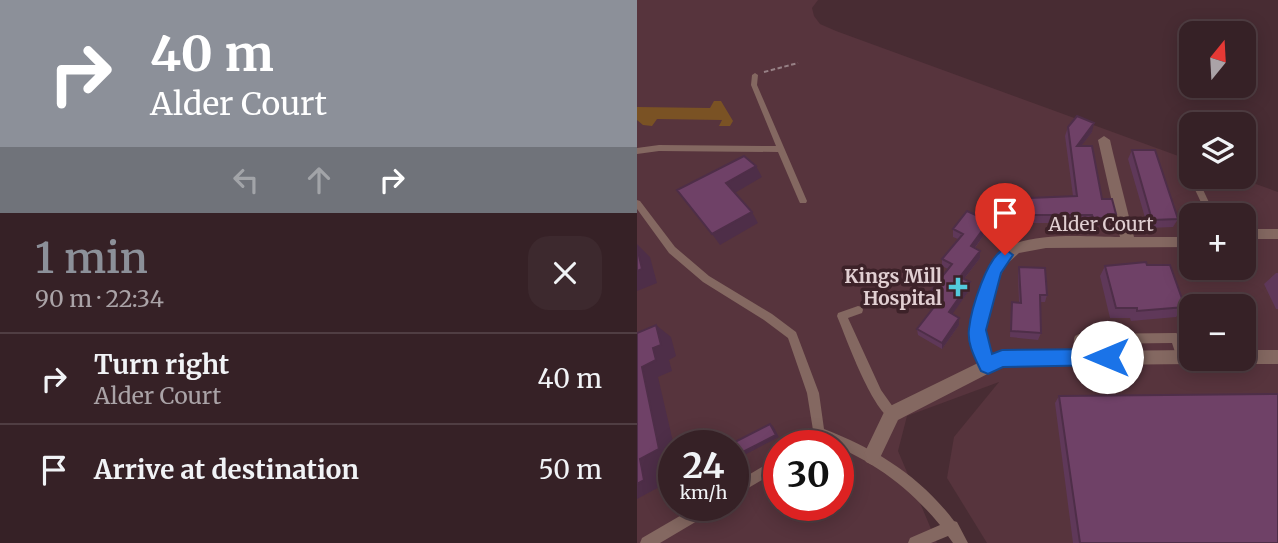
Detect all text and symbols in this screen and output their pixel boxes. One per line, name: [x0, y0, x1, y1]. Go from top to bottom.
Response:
north arrow: [1179, 21, 1257, 98]
map controls: [1179, 21, 1256, 371]
text: 40 m: [150, 23, 274, 84]
icon: right: [35, 28, 126, 119]
text: Alder Court: [150, 84, 327, 124]
button: layers: [1179, 112, 1256, 189]
icon: left: [227, 161, 265, 199]
icon: ahead: [300, 161, 338, 199]
icon: right: [373, 161, 411, 199]
pin: [975, 183, 1035, 255]
icon: arrive: [986, 194, 1024, 232]
button: +: [1179, 203, 1256, 280]
street label: Alder Court: [1047, 212, 1154, 236]
text: 1 min: [35, 232, 148, 284]
button: close: [528, 236, 602, 310]
place label: Kings Mill Hospital: [844, 264, 942, 310]
marker: Kings Mill Hospital: [948, 277, 968, 297]
text: 90 m · 22:34: [35, 284, 164, 313]
button: −: [1179, 294, 1256, 371]
position arrow: [1070, 320, 1144, 394]
text: Turn right: [94, 348, 229, 381]
icon: right: [35, 360, 73, 398]
text: 40 m: [538, 362, 602, 395]
text: Alder Court: [94, 381, 221, 410]
speed limit sign: 30: [763, 430, 854, 521]
text: 24: [682, 444, 725, 488]
icon: arrive: [35, 451, 73, 489]
text: Arrive at destination: [94, 453, 359, 486]
text: 50 m: [538, 453, 602, 486]
text: km/h: [680, 481, 727, 504]

